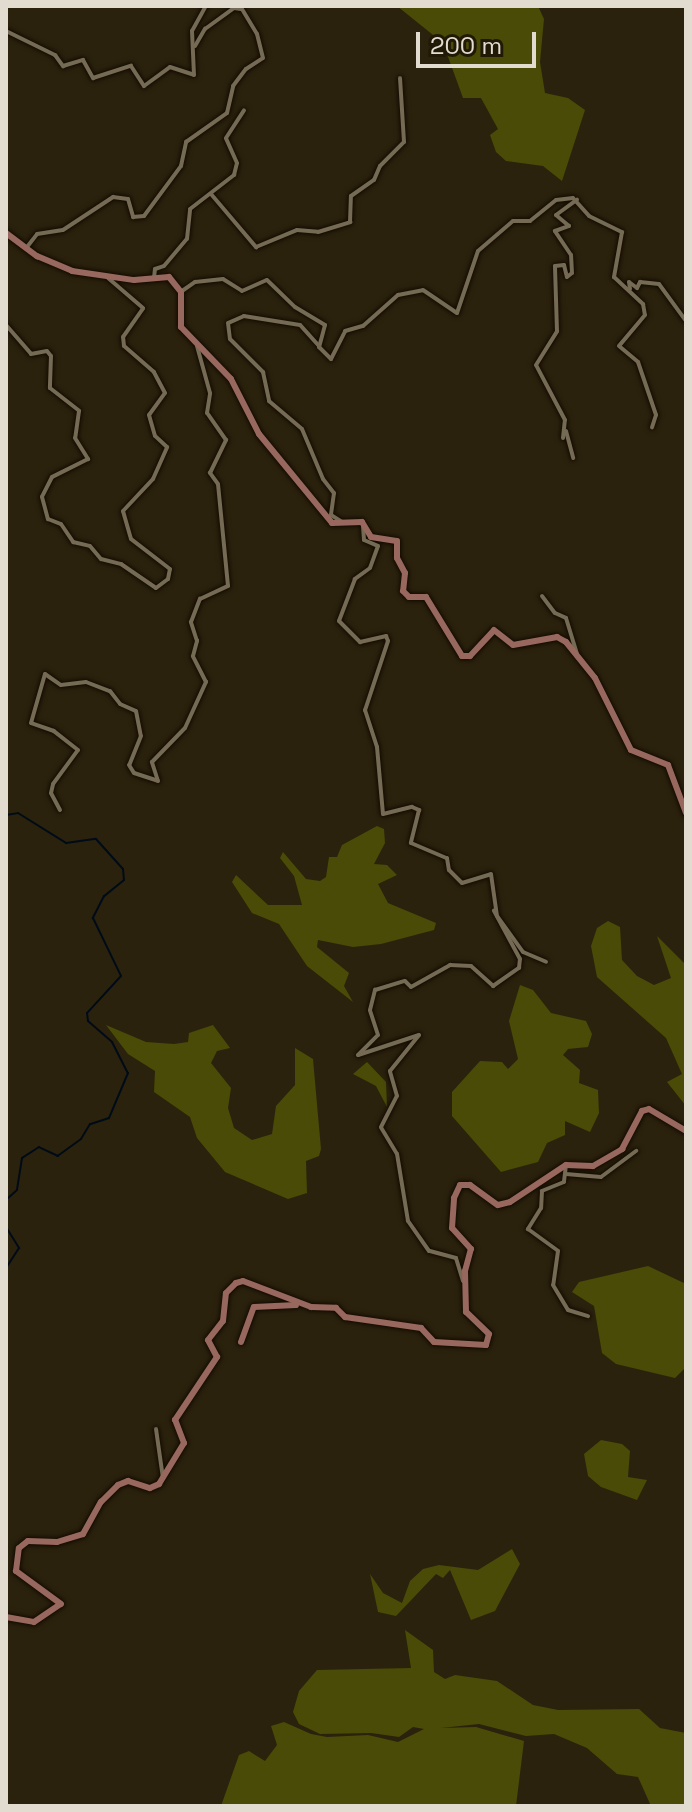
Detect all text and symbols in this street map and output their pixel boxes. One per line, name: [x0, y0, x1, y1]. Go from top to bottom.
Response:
scale bar: [420, 16, 540, 66]
text: 200 m: [430, 30, 502, 61]

